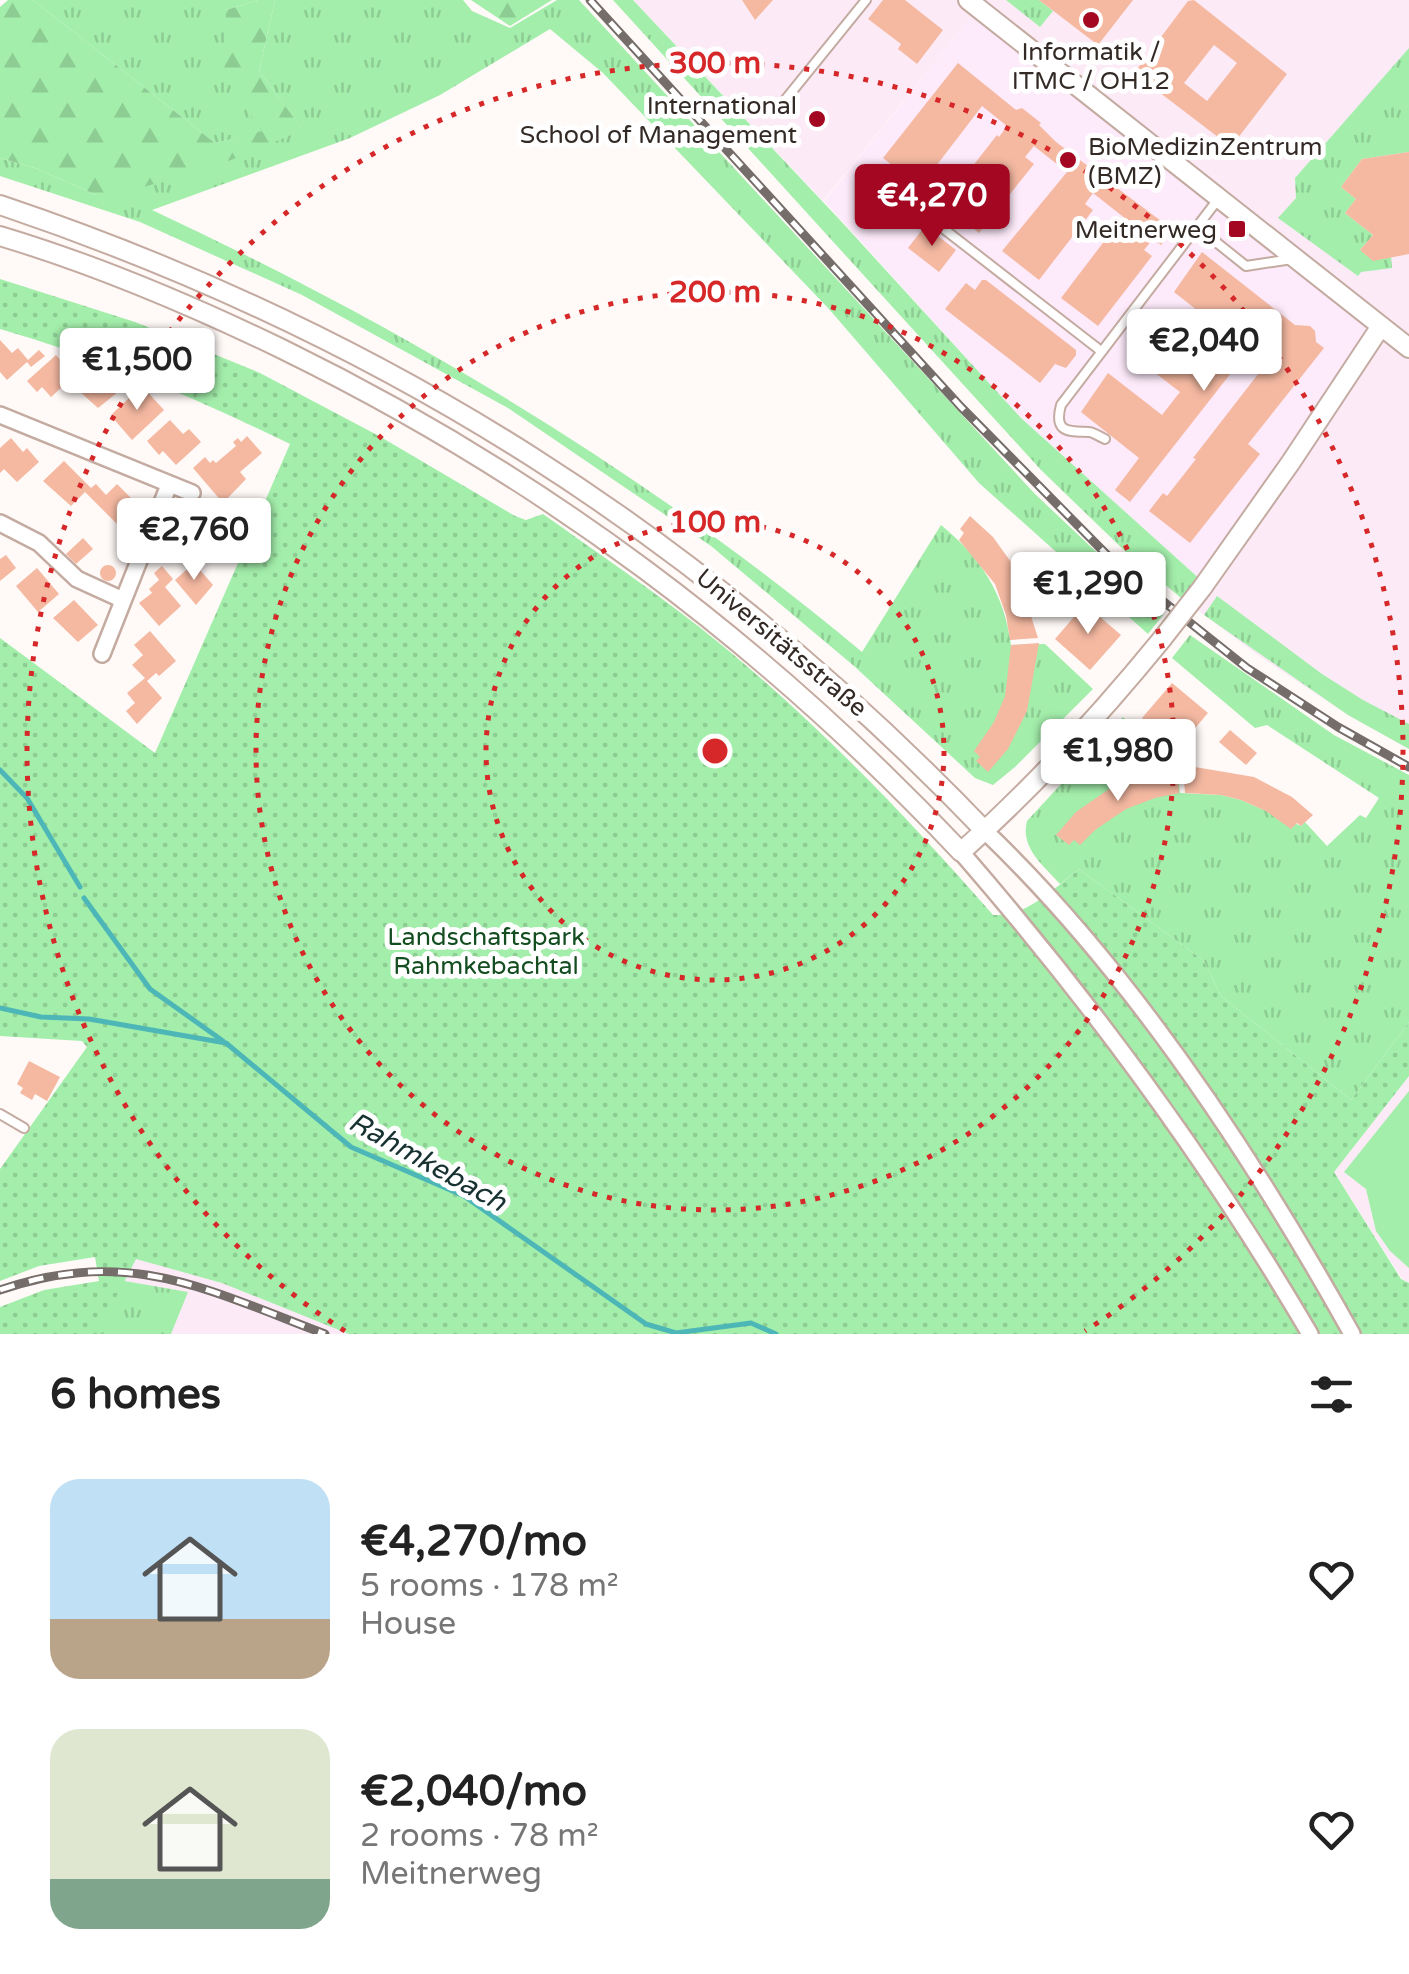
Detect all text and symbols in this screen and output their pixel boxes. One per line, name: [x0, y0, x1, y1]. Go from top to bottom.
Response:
marker: Informatik / ITMC / OH12: [1080, 9, 1102, 31]
place label: Informatik / ITMC / OH12: [1012, 37, 1170, 96]
text: 300 m: [669, 45, 761, 82]
place label: International School of Management: [520, 91, 797, 150]
marker: International School of Management: [806, 108, 828, 130]
place label: BioMedizinZentrum (BMZ): [1088, 132, 1322, 191]
marker: BioMedizinZentrum (BMZ): [1057, 149, 1079, 171]
pin: €4,270: [851, 164, 1013, 249]
text: €4,270: [877, 177, 987, 215]
place label: Meitnerweg: [1075, 215, 1217, 245]
marker: Meitnerweg: [1226, 218, 1248, 240]
text: 200 m: [669, 274, 761, 311]
pin: €2,040: [1123, 309, 1285, 394]
text: €2,040: [1149, 322, 1259, 360]
pin: €1,500: [56, 328, 218, 413]
text: €1,500: [82, 341, 192, 379]
pin: €2,760: [113, 498, 275, 583]
text: 100 m: [669, 504, 761, 541]
text: €2,760: [139, 511, 249, 549]
pin: €1,290: [1007, 552, 1169, 637]
street label: Universitätsstraße: [690, 562, 873, 723]
text: €1,290: [1033, 565, 1143, 603]
pin: €1,980: [1037, 719, 1199, 804]
text: €1,980: [1063, 732, 1173, 770]
centre of rings: [697, 733, 733, 769]
park label: Landschaftspark Rahmkebachtal: [387, 922, 585, 981]
water label: Rahmkebach: [343, 1105, 513, 1220]
icon: filters: [1304, 1367, 1359, 1422]
text: 6 homes: [50, 1369, 221, 1420]
text: €4,270/mo: [360, 1516, 587, 1567]
icon: home: [130, 1519, 250, 1639]
icon: heart: [1304, 1552, 1359, 1607]
text: 5 rooms · 178 m²: [360, 1567, 619, 1605]
text: House: [360, 1605, 456, 1643]
text: €2,040/mo: [360, 1766, 587, 1817]
icon: home: [130, 1769, 250, 1889]
icon: heart: [1304, 1802, 1359, 1857]
text: 2 rooms · 78 m²: [360, 1817, 599, 1855]
text: Meitnerweg: [360, 1855, 542, 1893]

